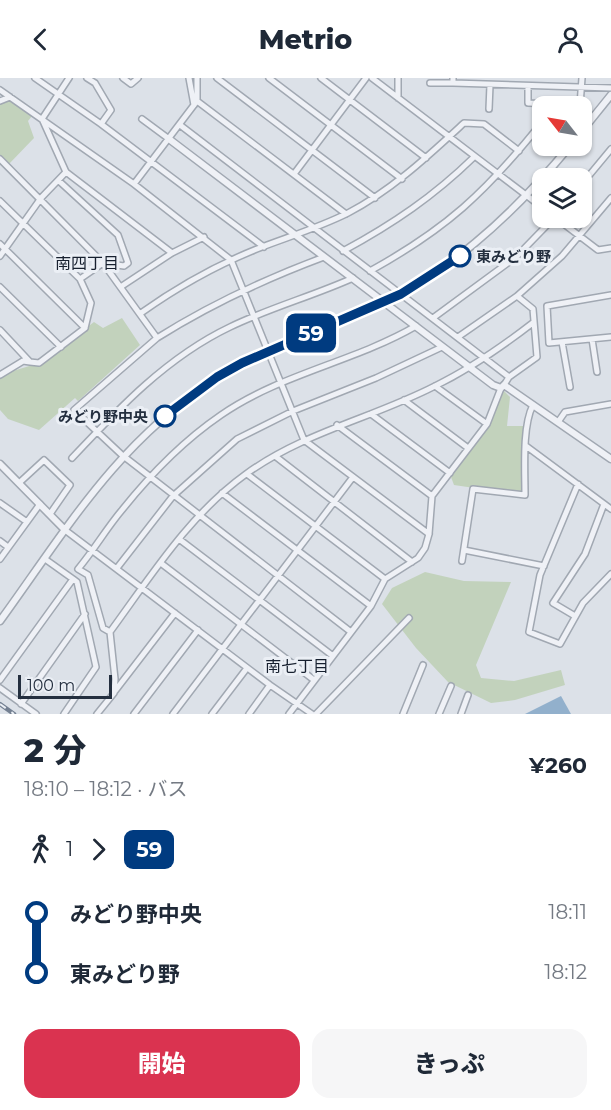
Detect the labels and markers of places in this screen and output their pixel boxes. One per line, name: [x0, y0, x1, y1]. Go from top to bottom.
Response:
marker: 東みどり野: [449, 245, 471, 267]
place label: 東みどり野: [476, 247, 551, 266]
marker: みどり野中央: [154, 405, 176, 427]
place label: みどり野中央: [58, 407, 148, 426]

